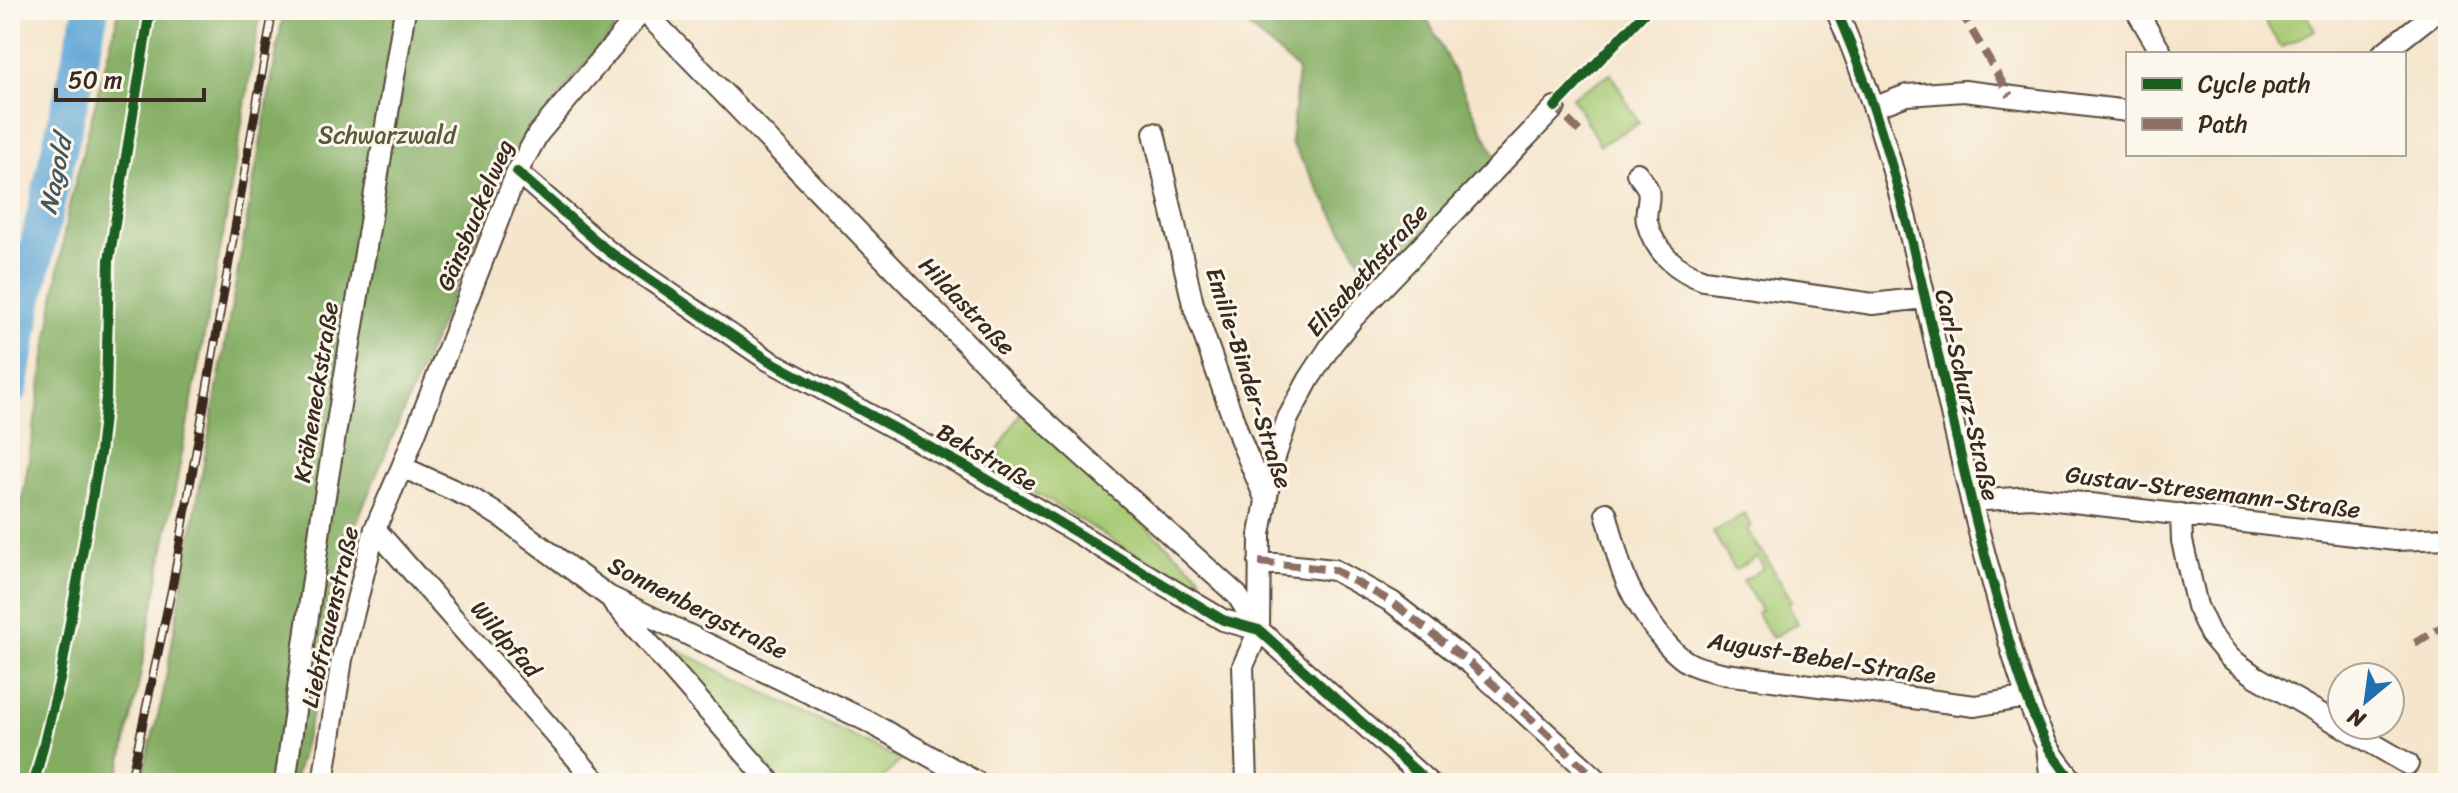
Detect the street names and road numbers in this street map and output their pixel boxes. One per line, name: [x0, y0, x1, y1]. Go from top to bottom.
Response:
street label: Gänsbuckelweg: [424, 133, 526, 297]
street label: Elisabethstraße: [1295, 193, 1439, 347]
street label: Hildastraße: [908, 246, 1026, 366]
street label: Emilie-Binder-Straße: [1193, 262, 1305, 494]
street label: Carl-Schurz-Straße: [1922, 285, 2012, 505]
street label: Kräheneckstraße: [281, 299, 351, 485]
street label: Bekstraße: [928, 411, 1046, 503]
street label: Gustav-Stresemann-Straße: [2063, 453, 2363, 531]
street label: Liebfrauenstraße: [289, 522, 371, 712]
street label: Sonnenbergstraße: [600, 544, 796, 672]
street label: Wildpfad: [460, 590, 553, 689]
street label: August-Bebel-Straße: [1704, 619, 1939, 697]

